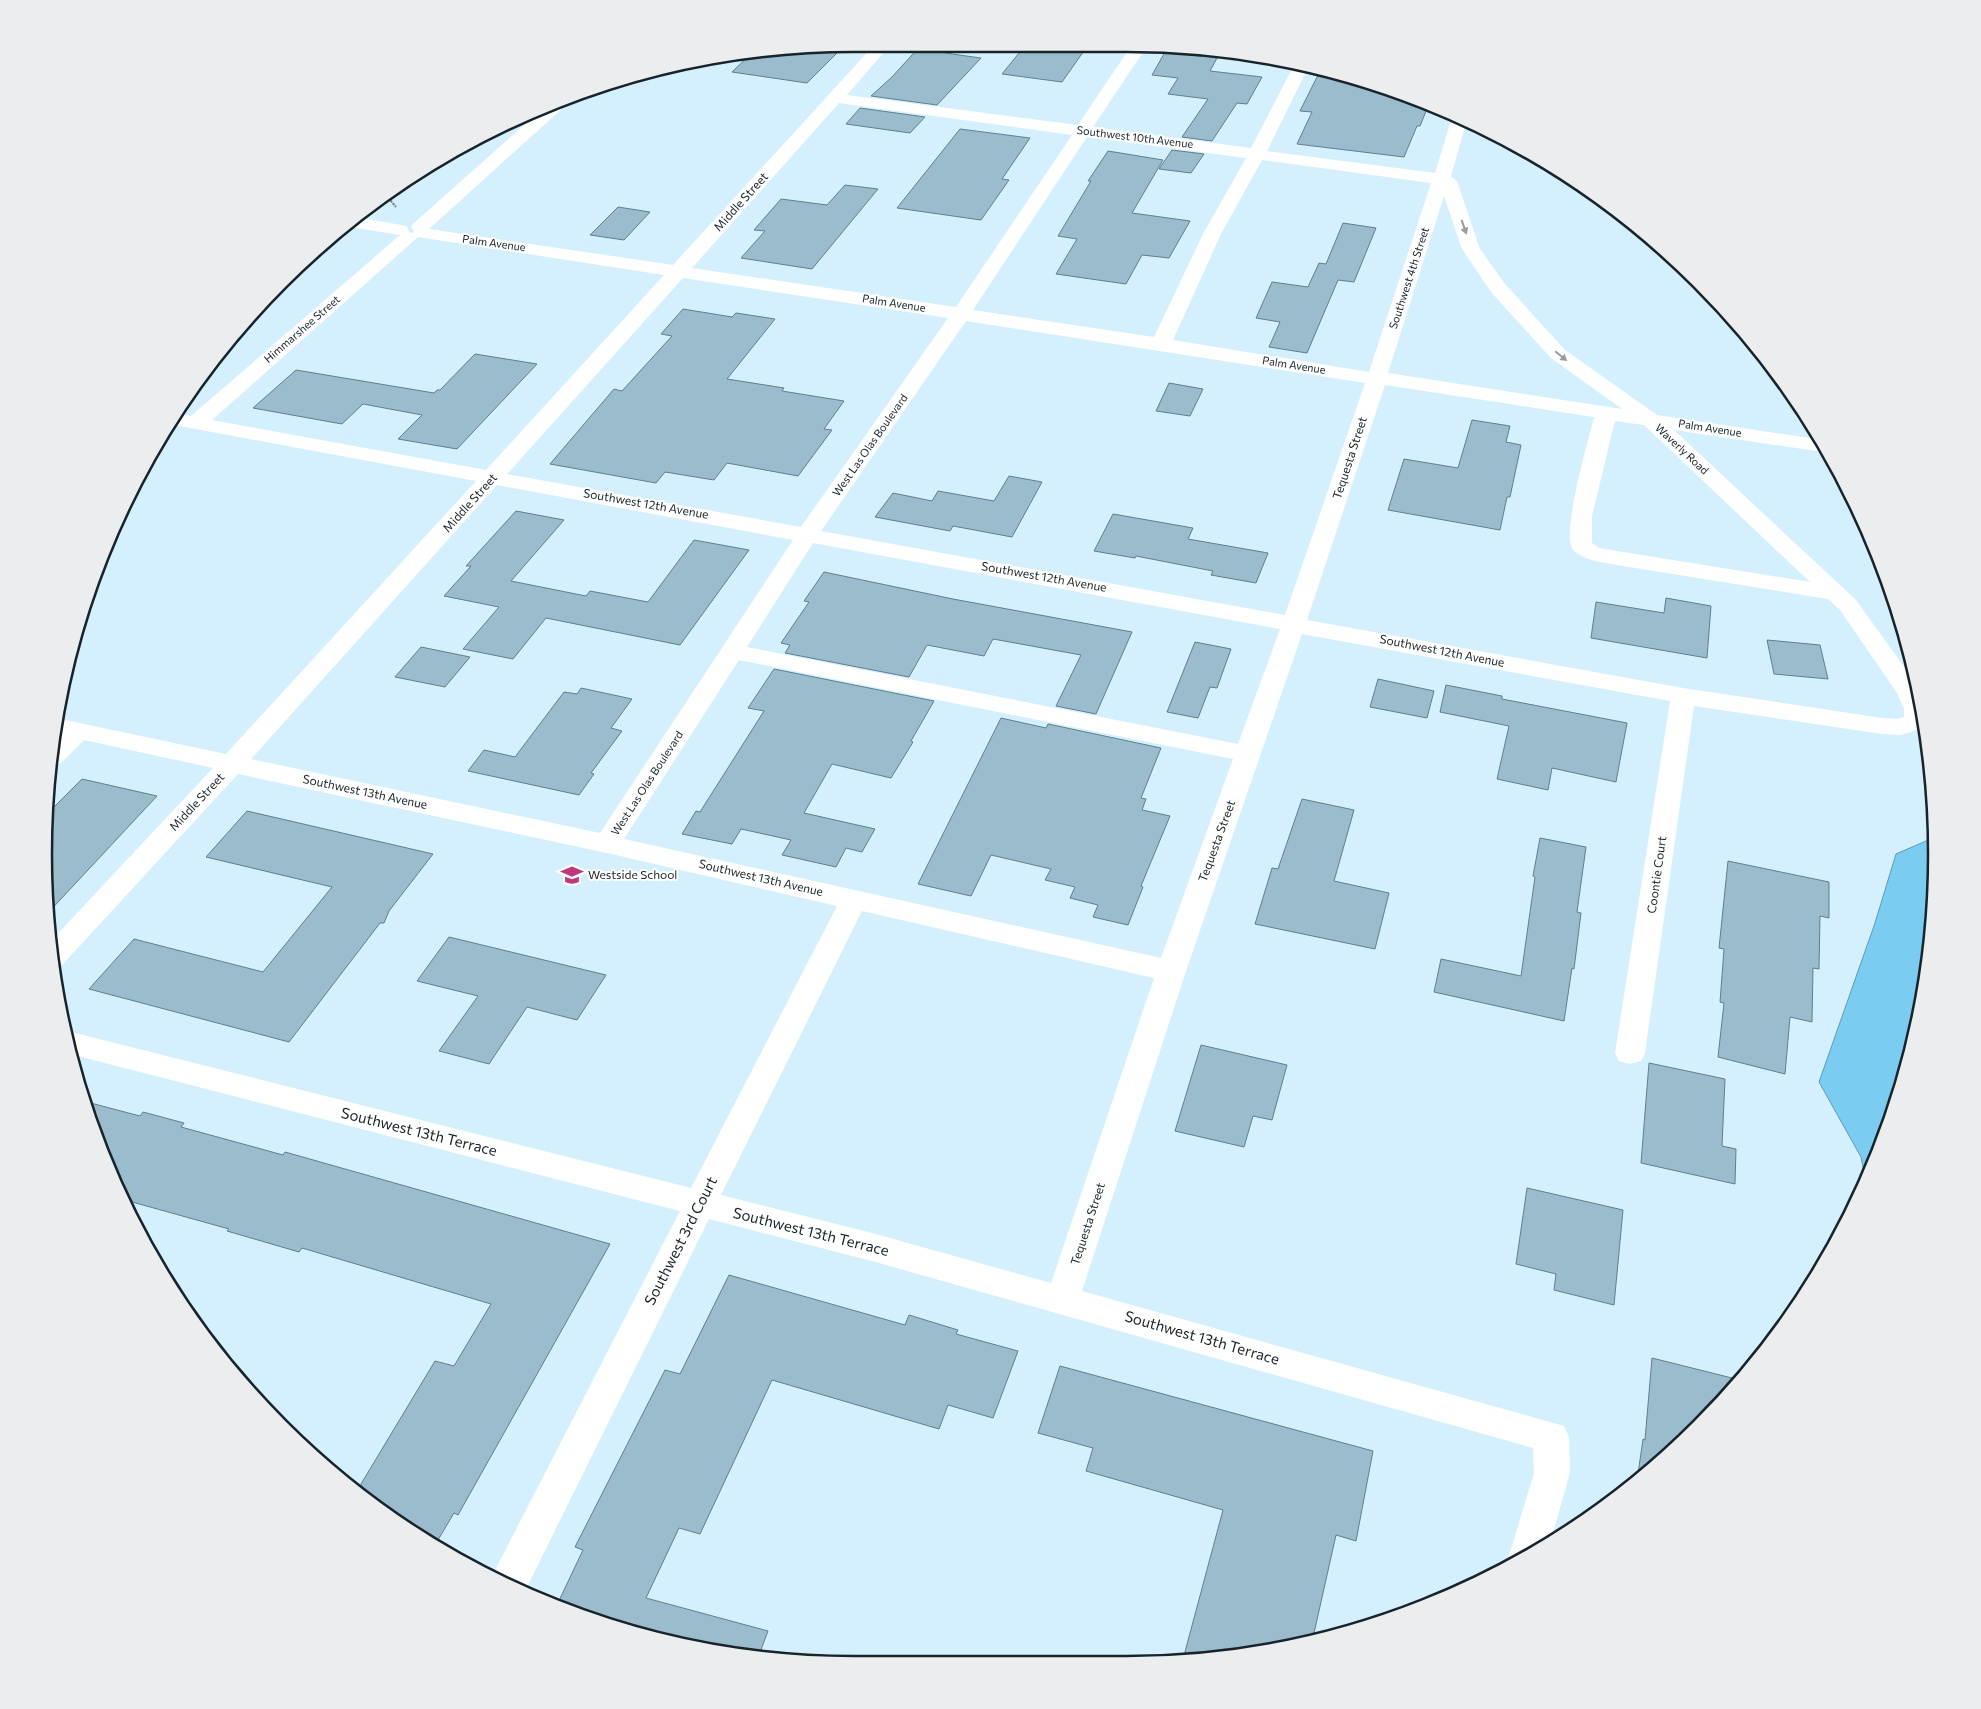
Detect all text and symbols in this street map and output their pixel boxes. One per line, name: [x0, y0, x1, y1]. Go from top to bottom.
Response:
street label: Southwest 10th Avenue: [1076, 123, 1194, 150]
street label: Middle Street: [710, 169, 770, 234]
one-way arrow: [1461, 220, 1468, 235]
street label: Southwest 4th Street: [1386, 225, 1431, 330]
street label: Palm Avenue: [462, 232, 527, 253]
street label: Palm Avenue: [862, 291, 927, 314]
street label: Himmarshee Street: [261, 292, 343, 365]
one-way arrow: [1554, 350, 1567, 361]
street label: Palm Avenue: [1262, 353, 1327, 376]
street label: West Las Olas Boulevard: [829, 391, 910, 498]
street label: Tequesta Street: [1329, 415, 1369, 501]
street label: Palm Avenue: [1678, 416, 1743, 439]
street label: Waverly Road: [1653, 421, 1712, 477]
street label: Middle Street: [439, 470, 499, 535]
street label: Southwest 12th Avenue: [583, 485, 710, 521]
street label: Southwest 12th Avenue: [981, 558, 1108, 594]
street label: Southwest 12th Avenue: [1379, 631, 1506, 669]
street label: West Las Olas Boulevard: [608, 728, 685, 837]
street label: Middle Street: [166, 769, 227, 833]
street label: Southwest 13th Avenue: [302, 771, 429, 811]
street label: Tequesta Street: [1195, 798, 1237, 883]
street label: Coontie Court: [1644, 835, 1668, 914]
street label: Southwest 13th Avenue: [698, 856, 825, 898]
school or university icon: Westside School: [559, 862, 585, 888]
place label: Westside School: [588, 867, 677, 881]
street label: Southwest 13th Terrace: [339, 1103, 499, 1159]
street label: Southwest 3rd Court: [640, 1173, 720, 1308]
street label: Tequesta Street: [1067, 1181, 1107, 1267]
street label: Southwest 13th Terrace: [731, 1203, 891, 1259]
street label: Southwest 13th Terrace: [1123, 1306, 1282, 1368]

